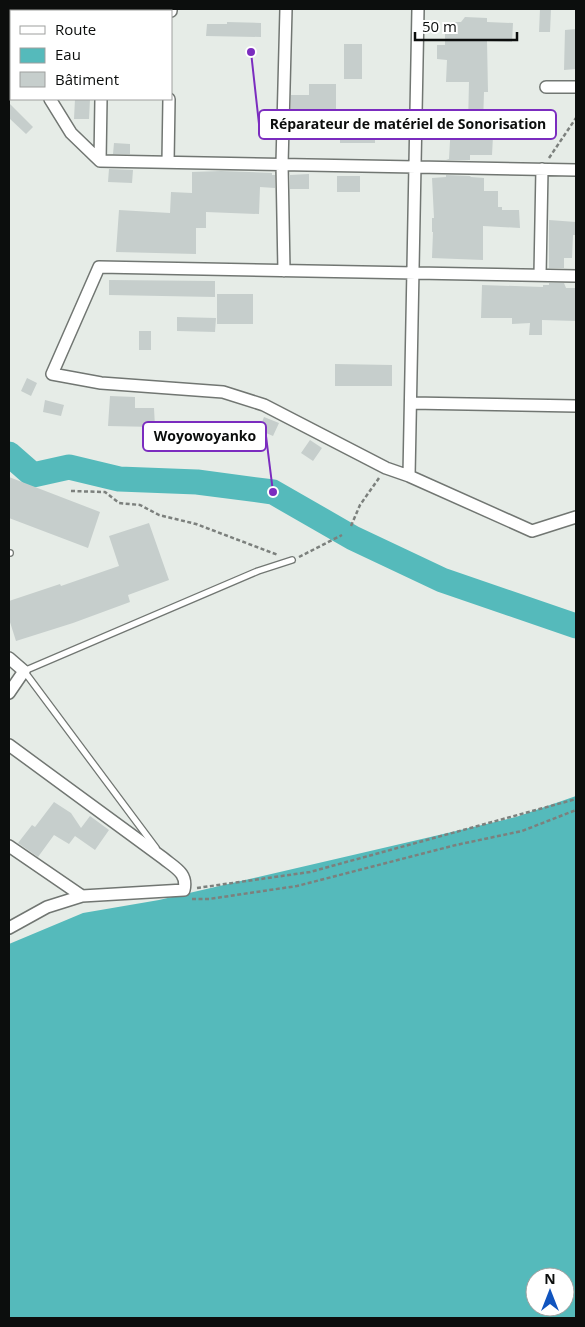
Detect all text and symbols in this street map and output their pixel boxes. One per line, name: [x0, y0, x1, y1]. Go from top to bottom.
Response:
legend: [10, 10, 172, 100]
scale bar: [415, 10, 518, 42]
text: 50 m: [422, 16, 457, 36]
text: Route: [55, 19, 96, 39]
text: Eau: [55, 44, 81, 64]
text: Bâtiment: [55, 69, 119, 89]
callout: Réparateur de matériel de Sonorisation: [259, 110, 556, 139]
text: Réparateur de matériel de Sonorisation: [270, 114, 546, 133]
callout: Woyowoyanko: [143, 422, 266, 451]
text: Woyowoyanko: [154, 426, 257, 445]
north arrow: [525, 1267, 575, 1317]
text: N: [544, 1269, 556, 1288]

